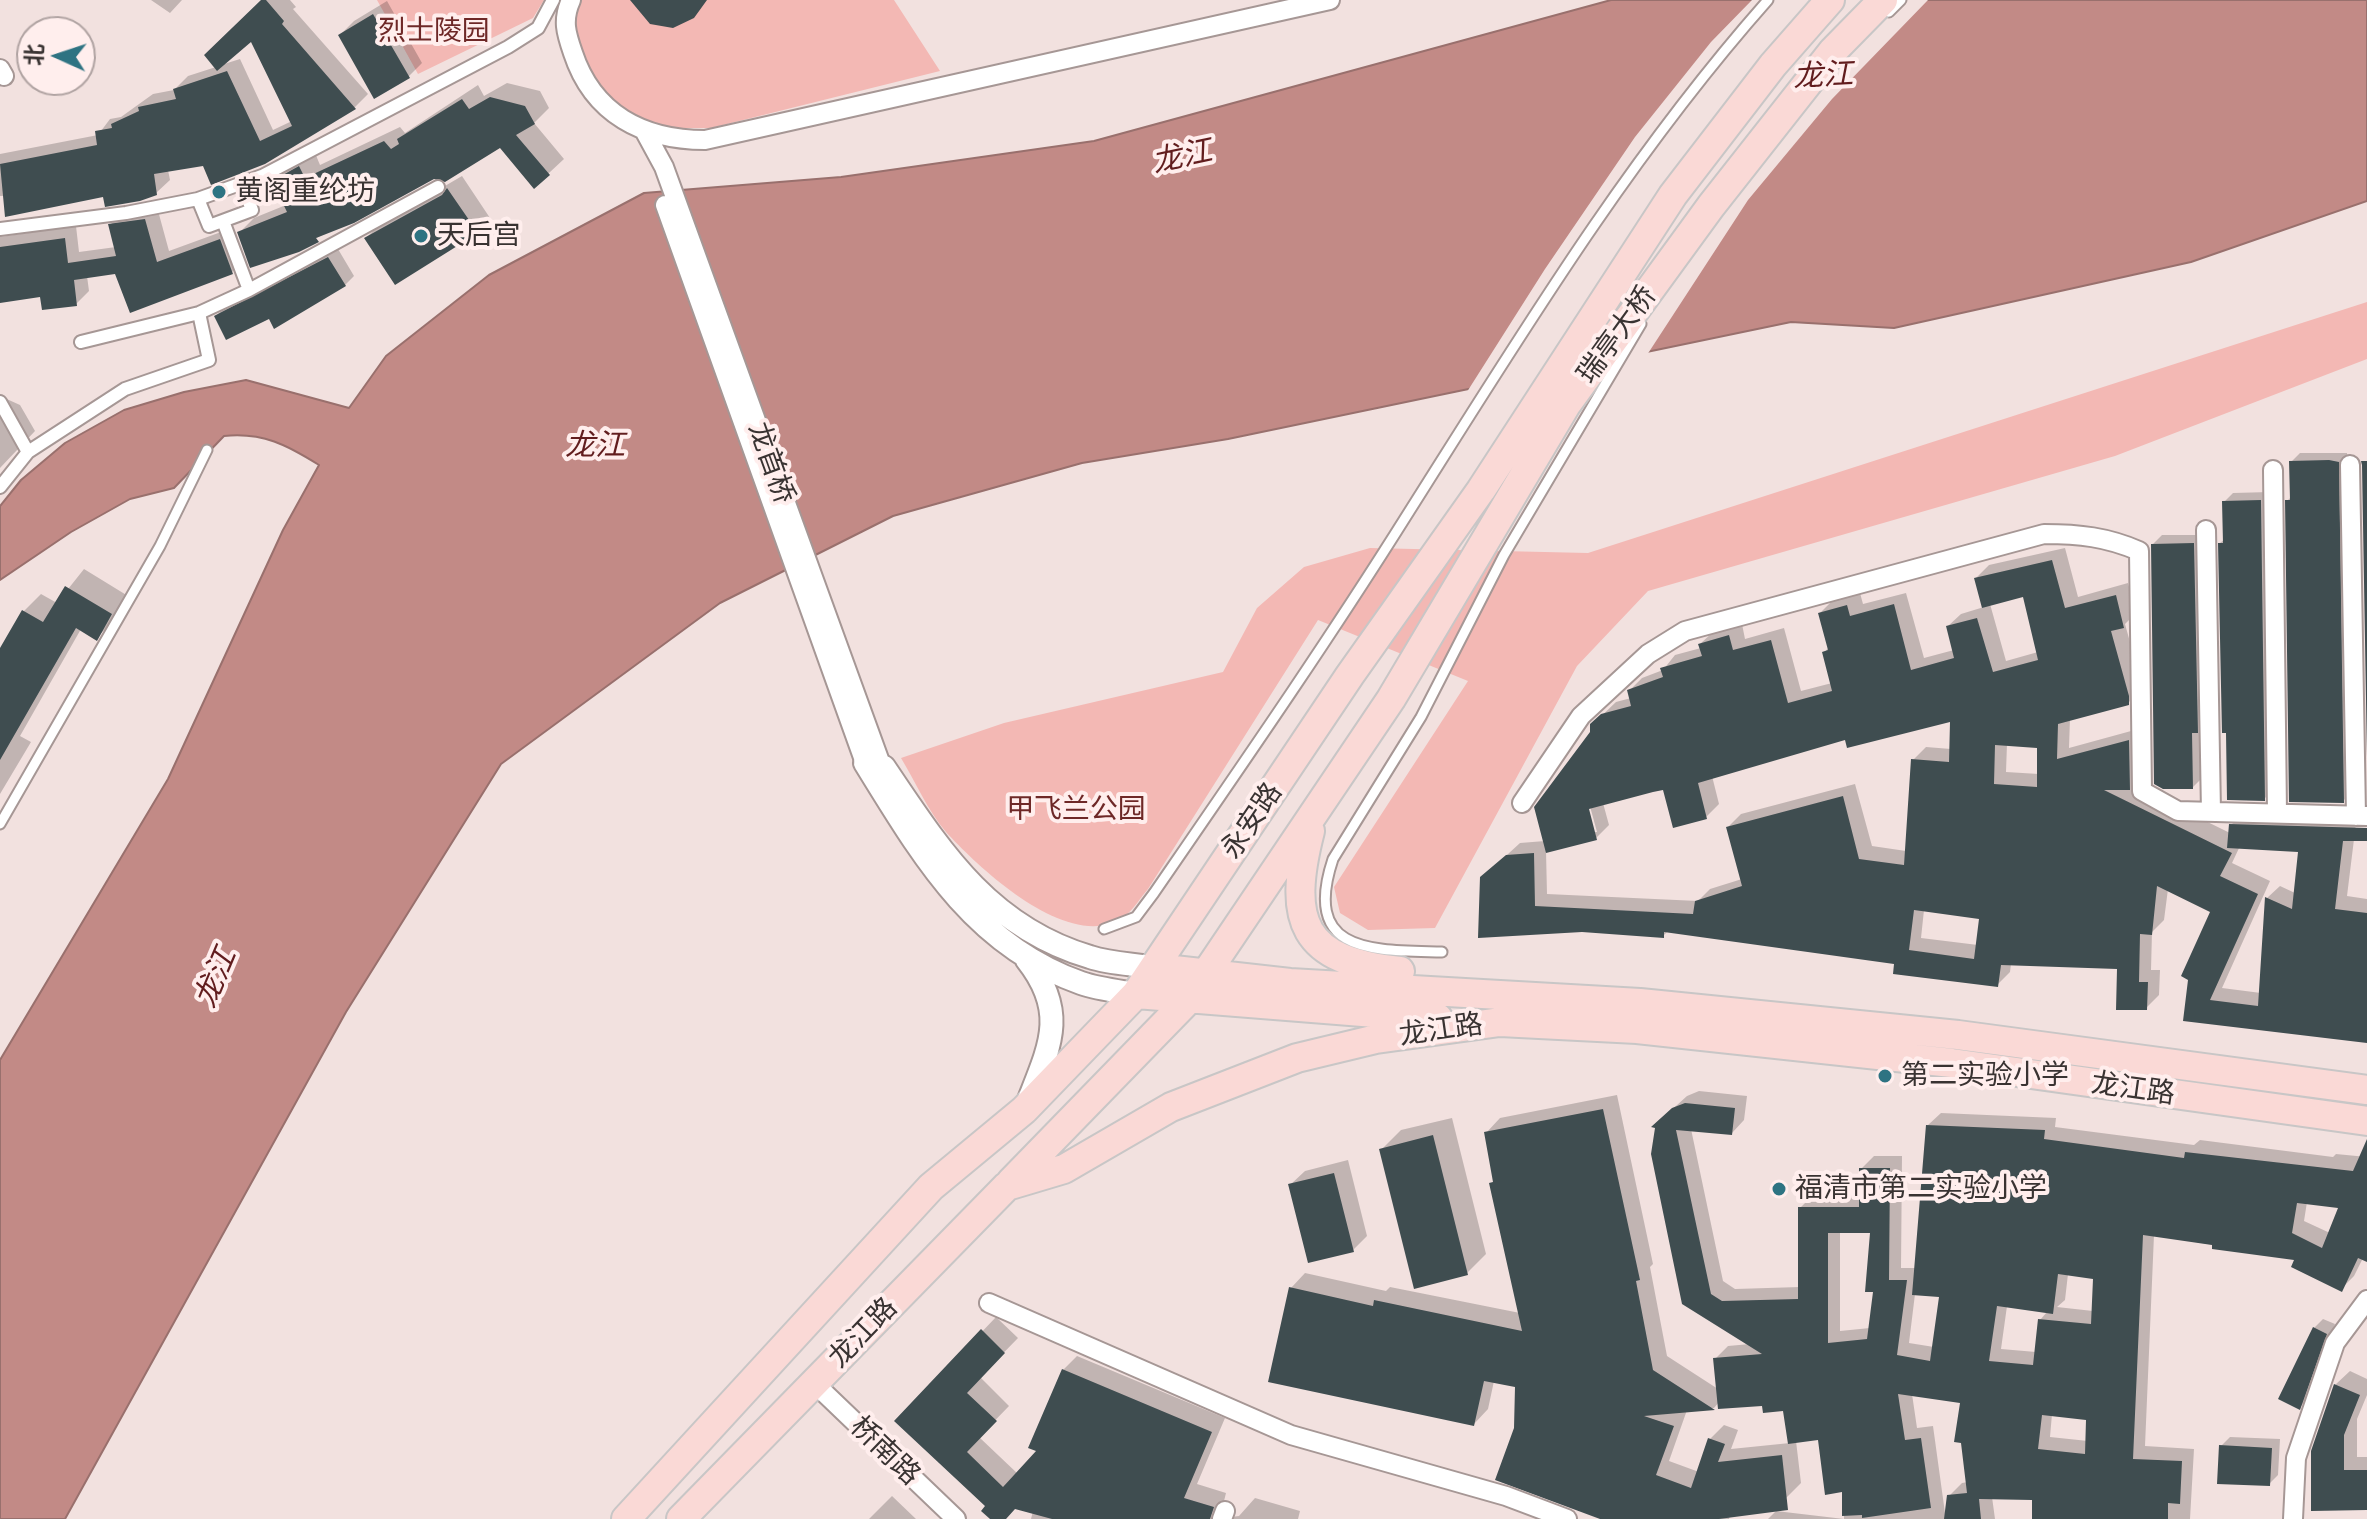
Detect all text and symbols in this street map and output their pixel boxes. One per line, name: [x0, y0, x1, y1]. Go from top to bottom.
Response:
park label: 烈士陵园: [378, 15, 490, 49]
north arrow: [16, 16, 96, 96]
text: 北: [19, 43, 49, 67]
water label: 龙江: [1792, 56, 1854, 96]
water label: 龙江: [1149, 133, 1215, 181]
place label: 黄阁重纶坊: [235, 175, 375, 209]
marker: 黄阁重纶坊: [210, 183, 228, 201]
place label: 天后宫: [437, 219, 521, 253]
marker: 天后宫: [412, 227, 430, 245]
street label: 瑞亭大桥: [1570, 280, 1664, 390]
street label: 龙首桥: [741, 418, 801, 508]
water label: 龙江: [565, 428, 625, 464]
street label: 永安路: [1215, 777, 1289, 865]
park label: 甲飞兰公园: [1006, 793, 1146, 827]
water label: 龙江: [188, 943, 244, 1013]
street label: 龙江路: [1397, 1008, 1485, 1052]
place label: 第二实验小学: [1901, 1059, 2069, 1093]
marker: 第二实验小学: [1876, 1067, 1894, 1085]
street label: 龙江路: [2089, 1067, 2177, 1111]
place label: 福清市第二实验小学: [1795, 1172, 2047, 1206]
marker: 福清市第二实验小学: [1770, 1180, 1788, 1198]
street label: 龙江路: [822, 1291, 904, 1375]
street label: 桥南路: [843, 1410, 927, 1492]

